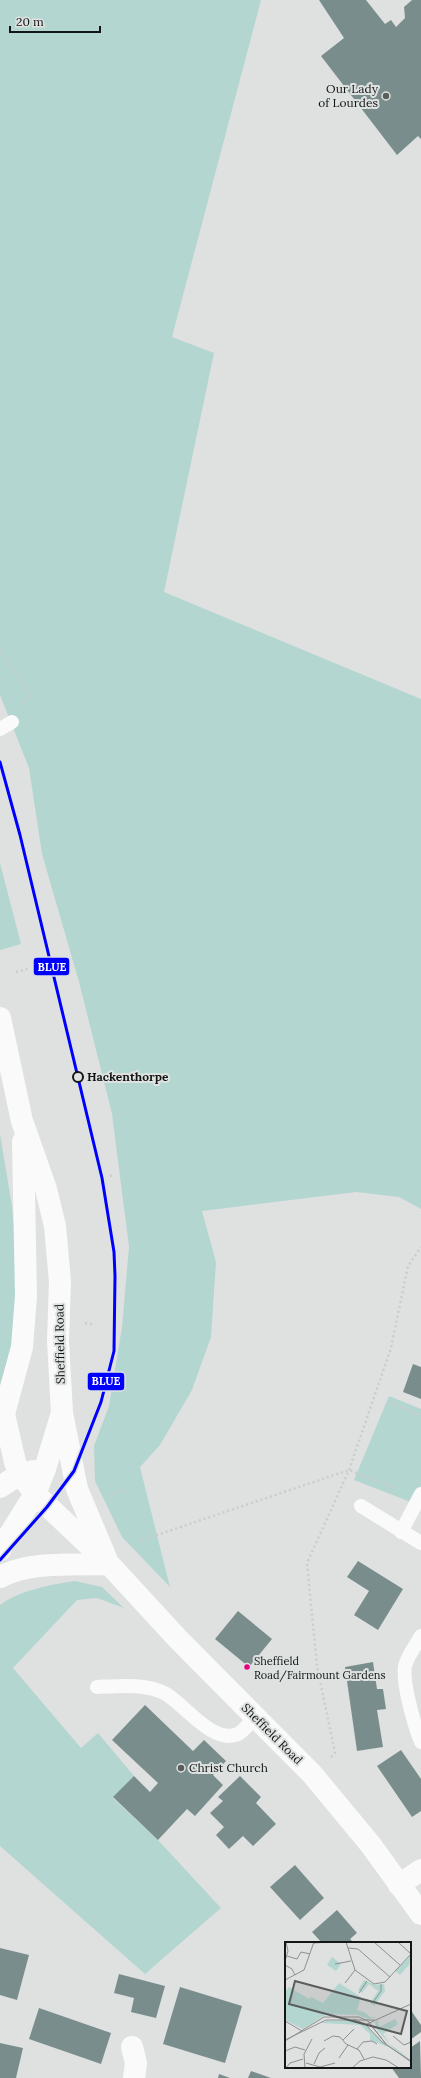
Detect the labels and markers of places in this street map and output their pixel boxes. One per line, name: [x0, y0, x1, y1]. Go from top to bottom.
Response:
place label: Our Lady of Lourdes: [318, 81, 379, 110]
marker: Our Lady of Lourdes: [381, 91, 391, 101]
place label: Hackenthorpe: [87, 1069, 169, 1084]
marker: Hackenthorpe: [72, 1071, 84, 1083]
place label: Sheffield Road/Fairmount Gardens: [254, 1654, 386, 1683]
marker: Sheffield Road/Fairmount Gardens: [242, 1662, 252, 1672]
place label: Christ Church: [189, 1760, 268, 1775]
marker: Christ Church: [176, 1763, 186, 1773]

